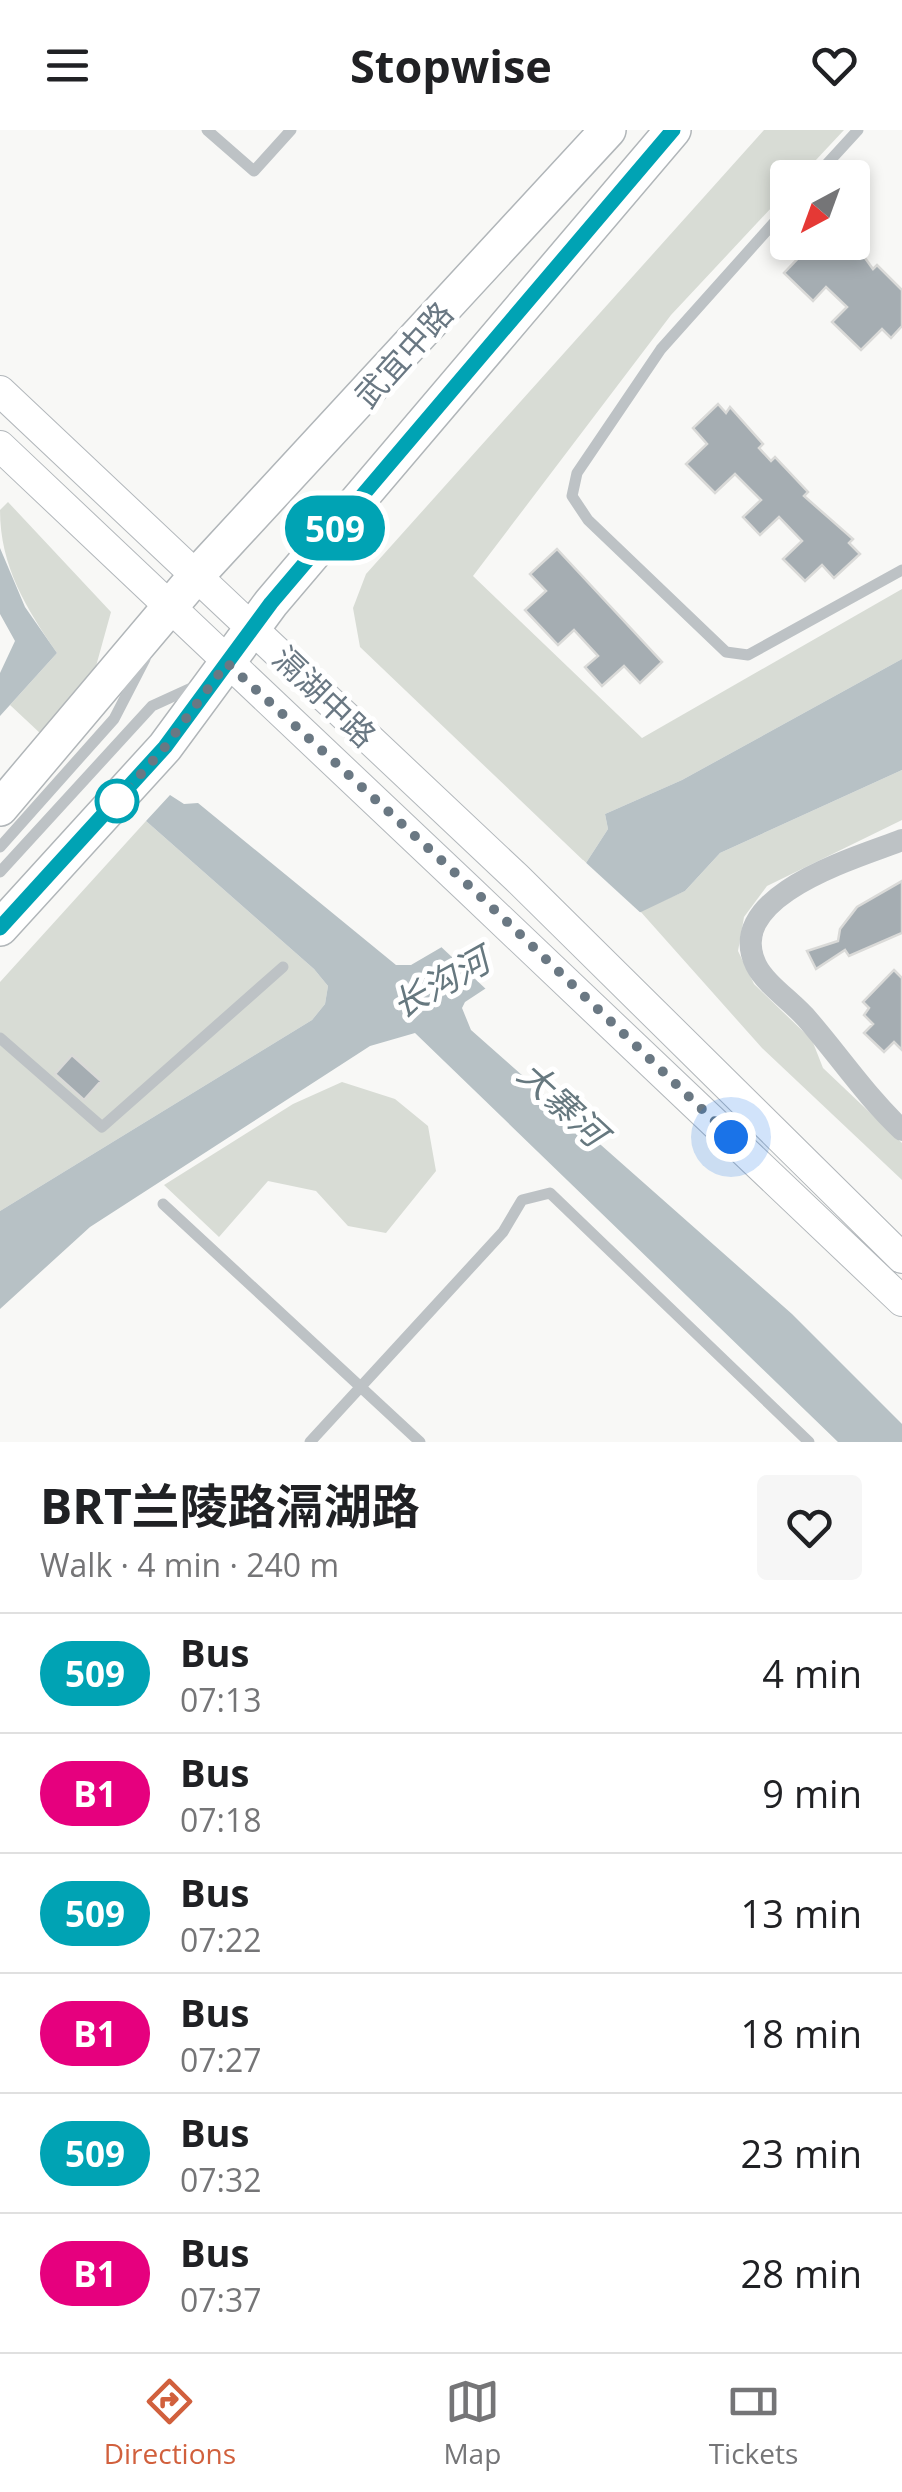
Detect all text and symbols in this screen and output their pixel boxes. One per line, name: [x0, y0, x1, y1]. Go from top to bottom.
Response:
text: Stopwise: [350, 35, 552, 96]
icon: menu: [40, 38, 95, 93]
icon: heart: [807, 38, 862, 93]
north arrow: [770, 160, 870, 260]
map controls: [770, 160, 870, 260]
street label: 武宜中路: [344, 292, 462, 416]
line badge: 509: [278, 496, 392, 560]
text: 509: [305, 505, 365, 552]
street label: 滆湖中路: [264, 636, 386, 756]
unlabelled marker: [96, 780, 138, 822]
water label: 长沟河: [383, 933, 503, 1028]
water label: 大寨河: [509, 1050, 622, 1160]
your location: [706, 1112, 756, 1162]
text: BRT兰陵路滆湖路: [40, 1473, 420, 1538]
button: heart: [757, 1475, 862, 1580]
text: Walk · 4 min · 240 m: [40, 1543, 339, 1586]
text: Bus: [180, 1626, 249, 1678]
text: 4 min: [762, 1647, 862, 1699]
text: 509: [65, 1650, 125, 1697]
text: 07:13: [180, 1678, 262, 1721]
text: Bus: [180, 1746, 249, 1798]
text: 9 min: [762, 1767, 862, 1819]
text: B1: [73, 1770, 117, 1817]
text: 07:18: [180, 1798, 262, 1841]
text: Bus: [180, 1866, 249, 1918]
text: 13 min: [741, 1887, 862, 1939]
text: 509: [65, 1890, 125, 1937]
text: 07:22: [180, 1918, 262, 1961]
text: Bus: [180, 1986, 249, 2038]
text: 18 min: [741, 2007, 862, 2059]
text: B1: [73, 2010, 117, 2057]
text: 07:27: [180, 2038, 262, 2081]
text: Bus: [180, 2106, 249, 2158]
text: 23 min: [741, 2127, 862, 2179]
text: 509: [65, 2130, 125, 2177]
text: 07:32: [180, 2158, 262, 2201]
text: Bus: [180, 2226, 249, 2278]
text: 28 min: [741, 2247, 862, 2299]
text: B1: [73, 2250, 117, 2297]
text: 07:37: [180, 2278, 262, 2321]
tab: Directions: [104, 2374, 236, 2472]
tab: Map: [443, 2374, 501, 2472]
tab: Tickets: [709, 2374, 798, 2472]

